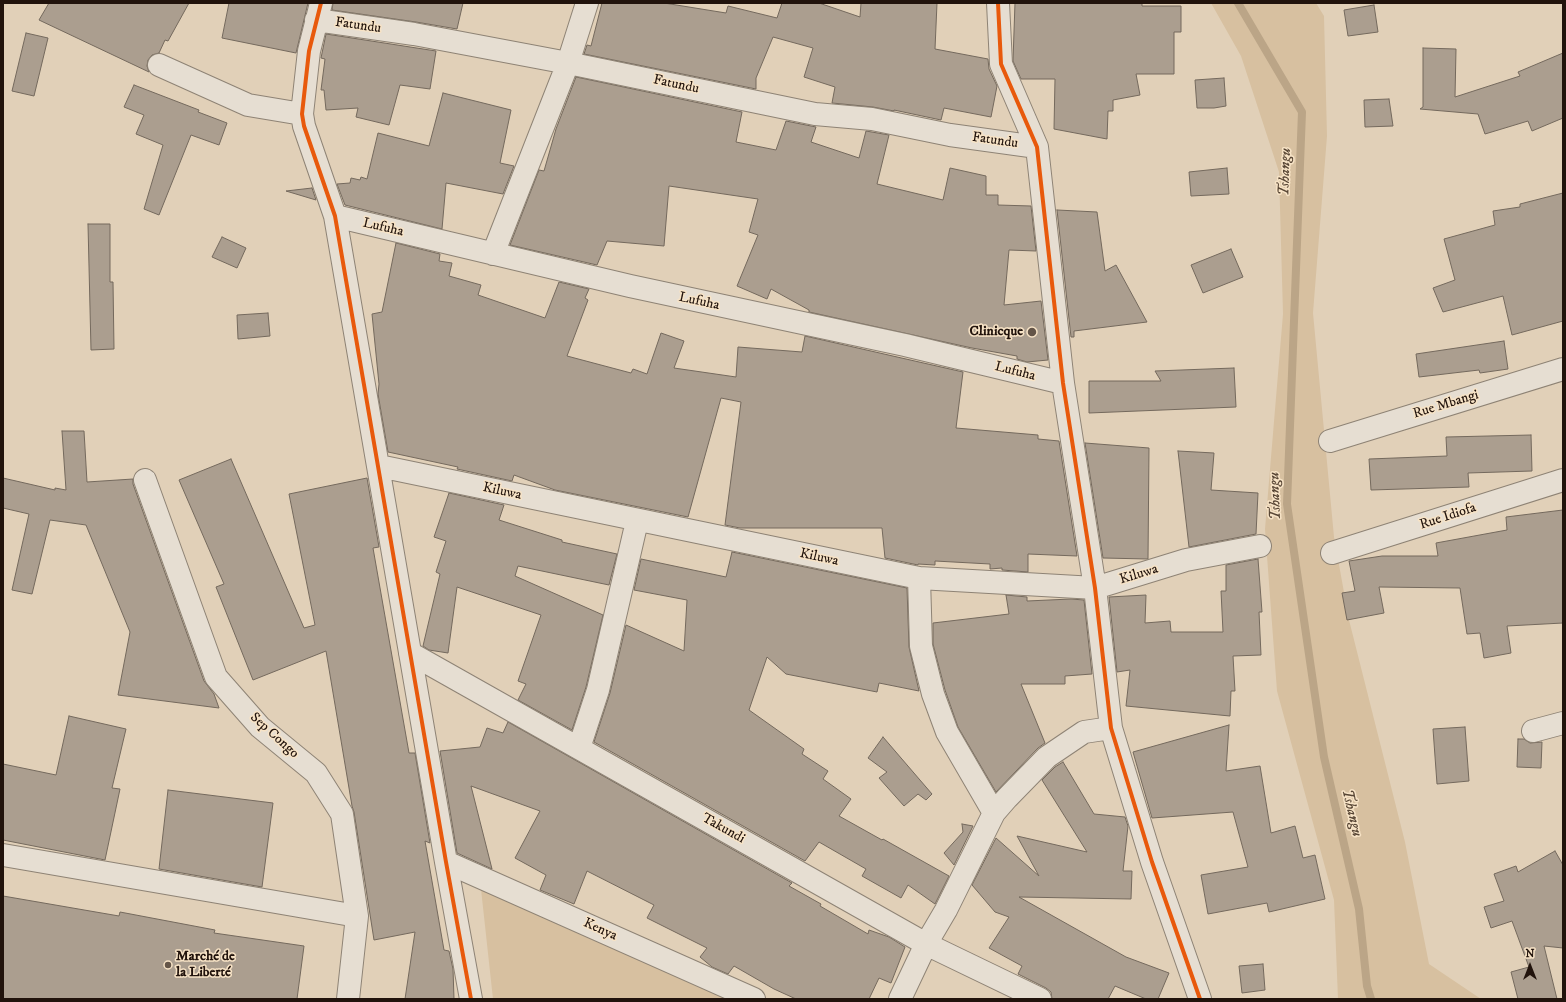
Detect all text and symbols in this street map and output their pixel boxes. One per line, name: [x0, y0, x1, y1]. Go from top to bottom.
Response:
street label: Fatundu: [334, 14, 382, 38]
street label: Fatundu: [652, 72, 700, 98]
street label: Fatundu: [971, 129, 1019, 153]
water label: Tshangu: [1276, 148, 1296, 196]
street label: Lufuha: [361, 215, 405, 241]
street label: Lufuha: [677, 289, 721, 315]
place label: Clinicque: [969, 324, 1023, 340]
marker: Clinicque: [1026, 326, 1038, 338]
street label: Lufuha: [993, 359, 1037, 385]
street label: Rue Mbangi: [1411, 387, 1481, 423]
water label: Tshangu: [1266, 472, 1286, 520]
street label: Kiluwa: [481, 480, 523, 504]
street label: Rue Idiofa: [1418, 500, 1478, 534]
street label: Kiluwa: [798, 546, 840, 570]
street label: Kiluwa: [1118, 561, 1160, 589]
street label: Sep Congo: [246, 710, 302, 762]
water label: Tshangu: [1337, 787, 1365, 839]
street label: Takundi: [698, 810, 748, 848]
street label: Kenya: [580, 915, 620, 945]
north arrow: [1510, 946, 1550, 986]
text: N: [1525, 947, 1535, 961]
place label: Marché de la Liberté: [176, 949, 235, 982]
marker: Marché de la Liberté: [163, 960, 173, 970]

